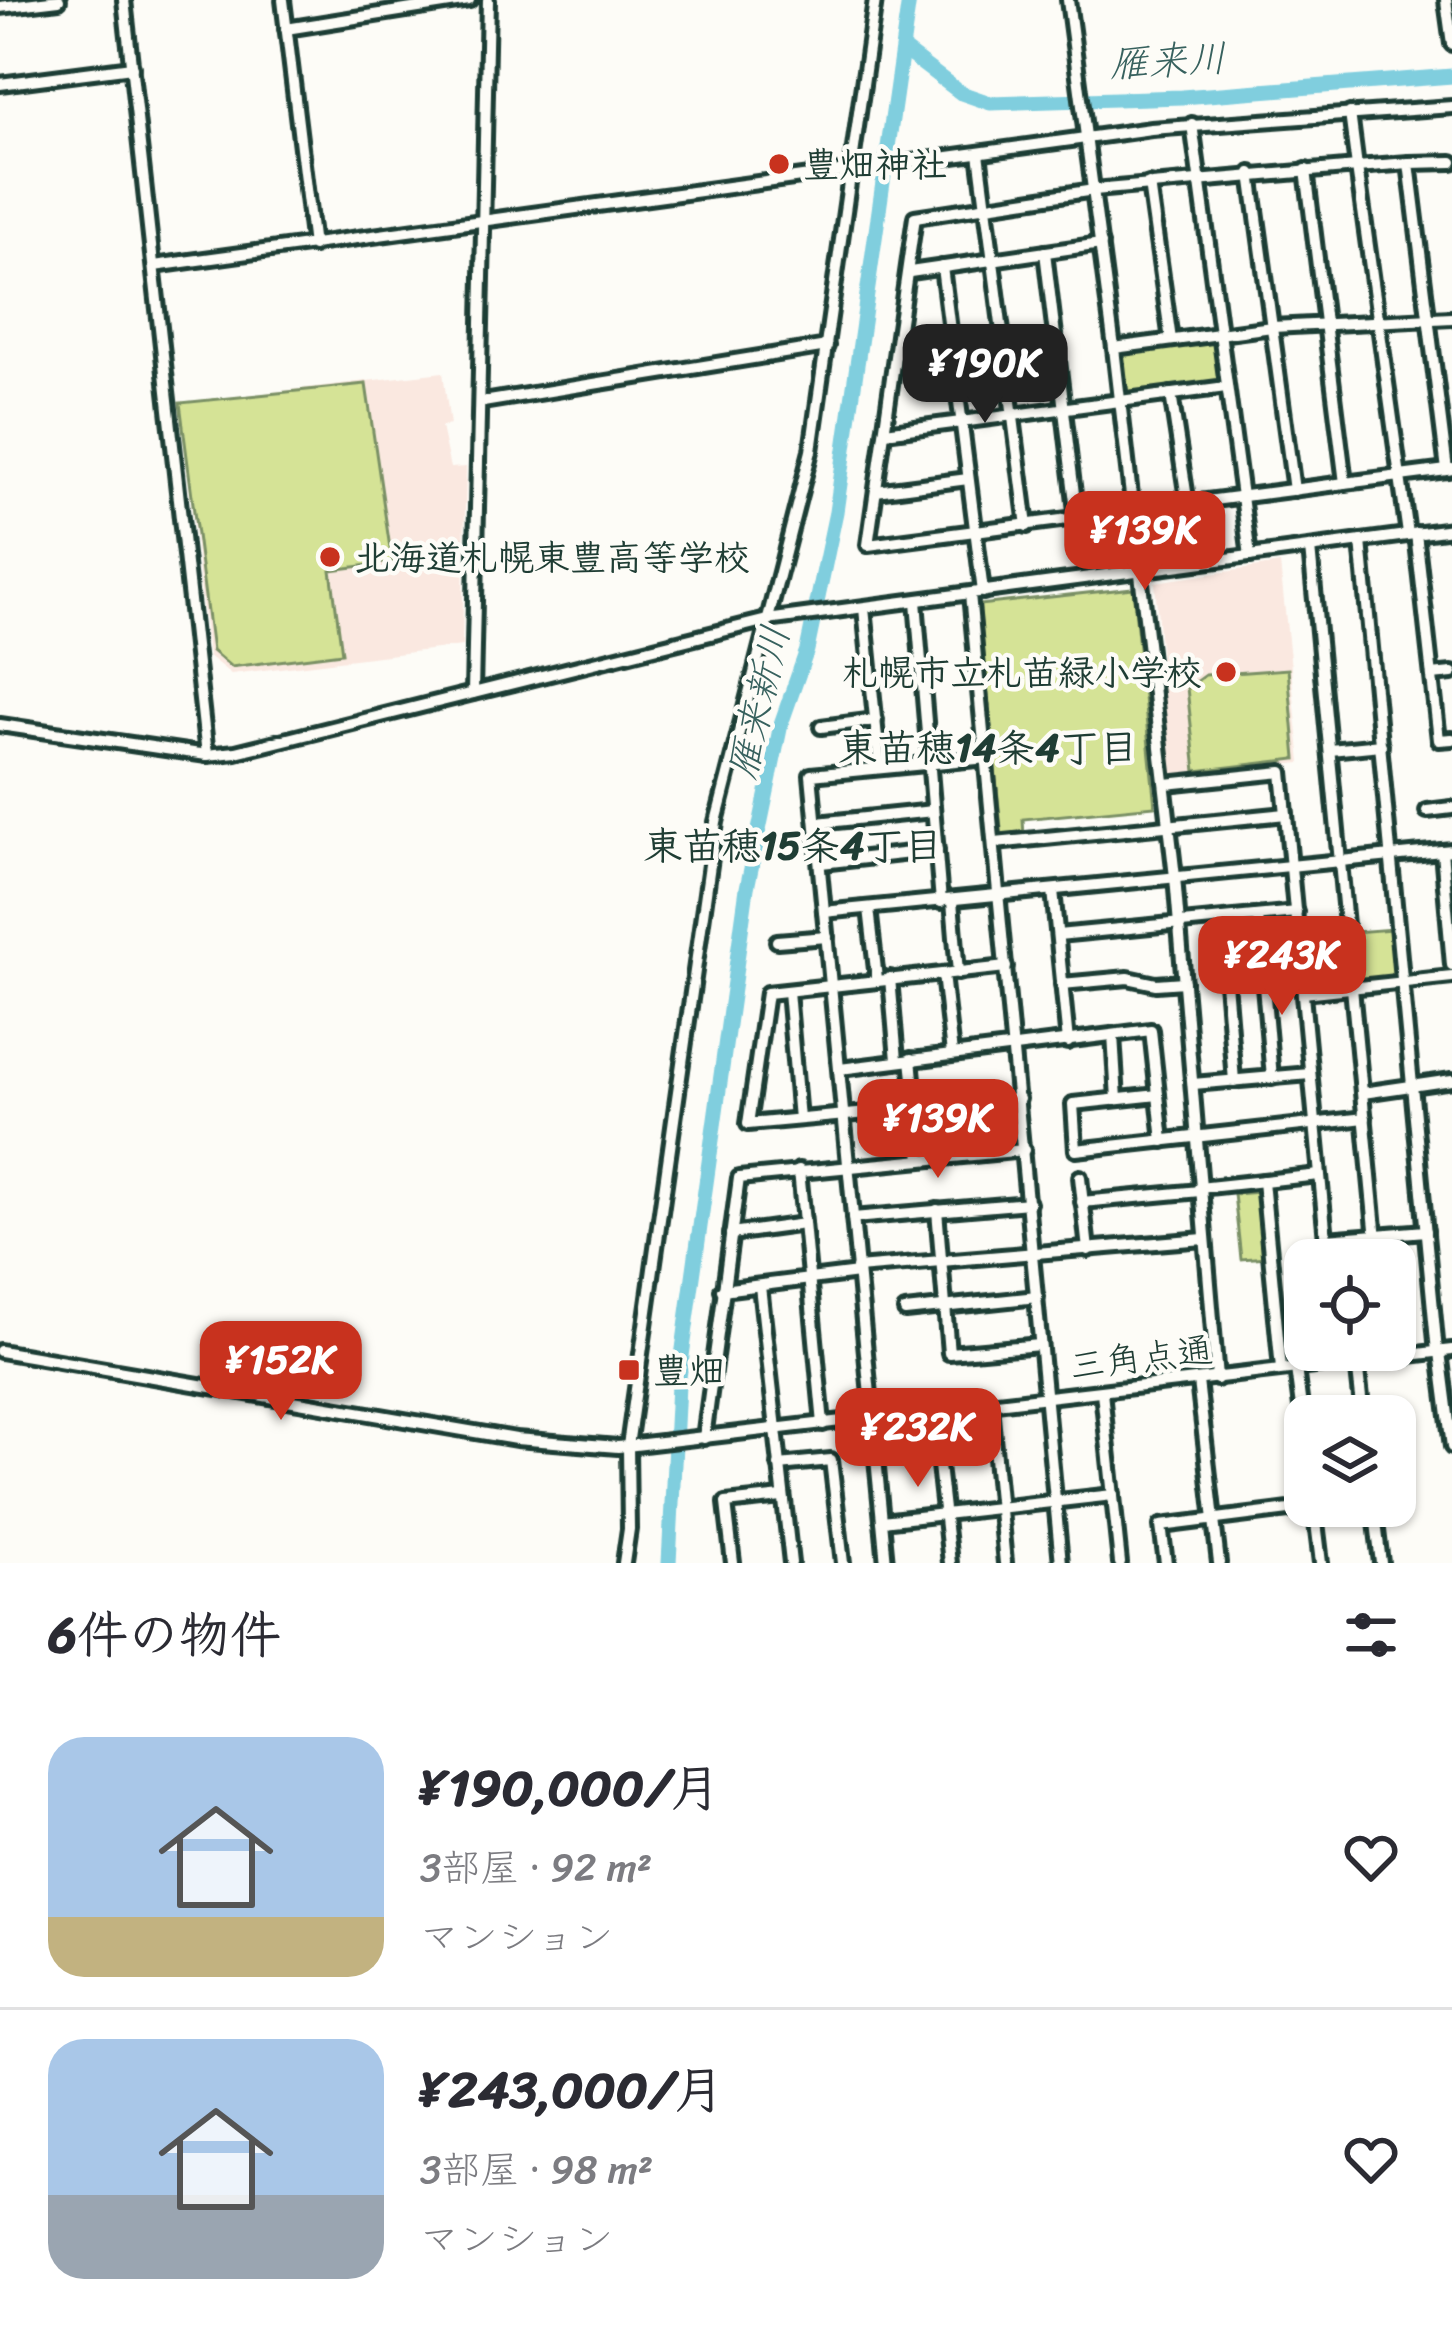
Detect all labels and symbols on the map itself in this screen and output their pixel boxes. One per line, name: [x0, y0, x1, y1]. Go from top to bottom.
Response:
water label: 雁来川: [1108, 23, 1228, 98]
place label: 豊畑神社: [803, 133, 947, 197]
marker: 豊畑神社: [766, 151, 792, 177]
pin: ¥190K: [901, 324, 1069, 426]
pin: ¥139K: [1061, 491, 1229, 593]
place label: 北海道札幌東豊高等学校: [354, 526, 750, 590]
marker: 北海道札幌東豊高等学校: [317, 544, 343, 570]
water label: 雁来新川: [707, 618, 810, 786]
place label: 札幌市立札苗緑小学校: [842, 641, 1202, 705]
marker: 札幌市立札苗緑小学校: [1213, 659, 1239, 685]
district label: 東苗穂14条4丁目: [838, 713, 1138, 782]
district label: 東苗穂15条4丁目: [644, 811, 942, 880]
pin: ¥243K: [1198, 916, 1366, 1018]
pin: ¥139K: [854, 1079, 1022, 1181]
street label: 三角点通: [1066, 1317, 1216, 1399]
pin: ¥152K: [197, 1321, 365, 1423]
place label: 豊畑: [653, 1339, 725, 1403]
marker: 豊畑: [616, 1357, 642, 1383]
pin: ¥232K: [834, 1388, 1002, 1490]

